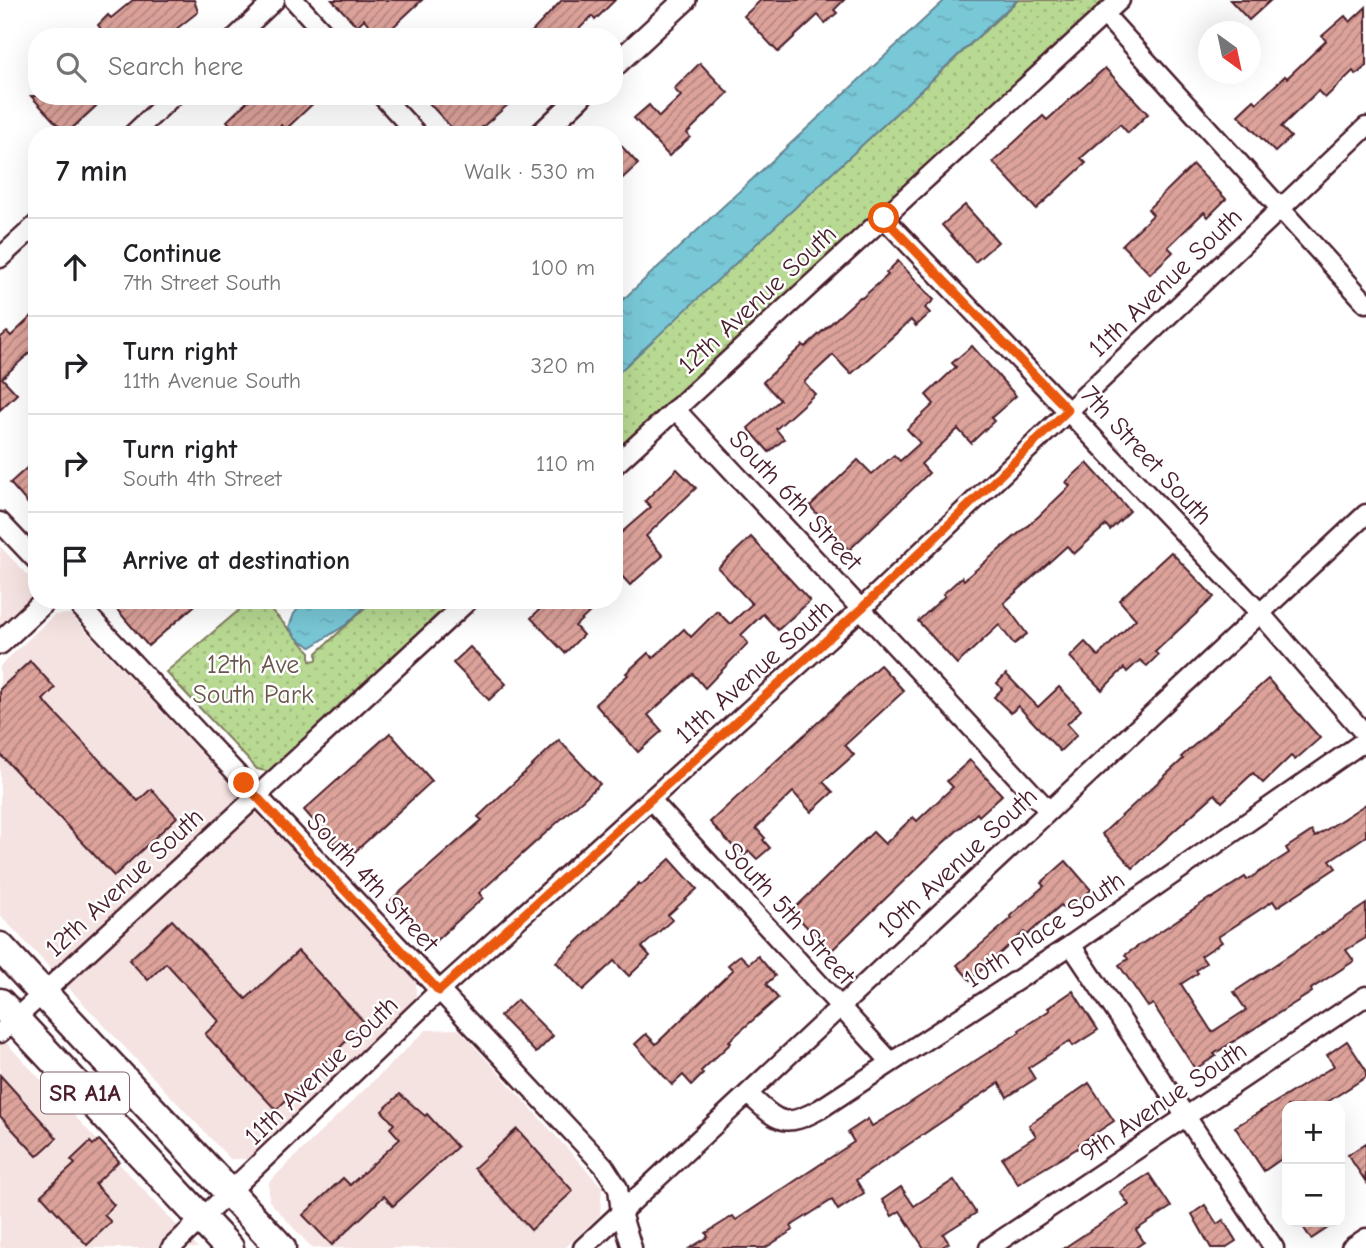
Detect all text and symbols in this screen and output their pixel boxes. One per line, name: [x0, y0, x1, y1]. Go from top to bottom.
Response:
north arrow: [1198, 21, 1261, 84]
search box: [28, 28, 623, 105]
icon: search: [52, 48, 90, 86]
text: Search here: [108, 52, 243, 82]
text: 7 min: [56, 154, 128, 189]
text: Walk · 530 m: [464, 158, 595, 185]
route start: [868, 202, 899, 233]
street label: 11th Avenue South: [1083, 202, 1249, 363]
street label: 12th Avenue South: [673, 219, 843, 380]
text: Continue: [123, 239, 221, 269]
icon: ahead: [56, 248, 94, 286]
text: 100 m: [531, 254, 595, 281]
text: 7th Street South: [123, 269, 281, 296]
text: Turn right: [123, 337, 237, 367]
icon: right: [56, 346, 94, 384]
text: 320 m: [531, 352, 595, 379]
text: 11th Avenue South: [123, 367, 301, 394]
street label: 7th Street South: [1074, 380, 1218, 531]
street label: South 6th Street: [723, 424, 869, 578]
text: Turn right: [123, 435, 237, 465]
icon: right: [56, 444, 94, 482]
text: 110 m: [536, 450, 595, 477]
text: South 4th Street: [123, 465, 282, 492]
icon: arrive: [56, 542, 94, 580]
text: Arrive at destination: [123, 546, 350, 576]
street label: 11th Avenue South: [670, 593, 839, 750]
park label: 12th Ave South Park: [192, 650, 314, 710]
route end: [228, 767, 259, 798]
street label: 10th Avenue South: [872, 781, 1044, 944]
street label: 12th Avenue South: [40, 802, 210, 963]
street label: South 4th Street: [300, 807, 445, 960]
street label: South 5th Street: [718, 836, 862, 992]
street label: 10th Place South: [959, 865, 1130, 995]
street label: 11th Avenue South: [239, 990, 405, 1151]
street label: 9th Avenue South: [1075, 1035, 1253, 1169]
road number: SR A1A: [41, 1072, 129, 1114]
map controls: [1282, 1101, 1345, 1227]
button: +: [1282, 1101, 1345, 1164]
button: −: [1282, 1164, 1345, 1227]

